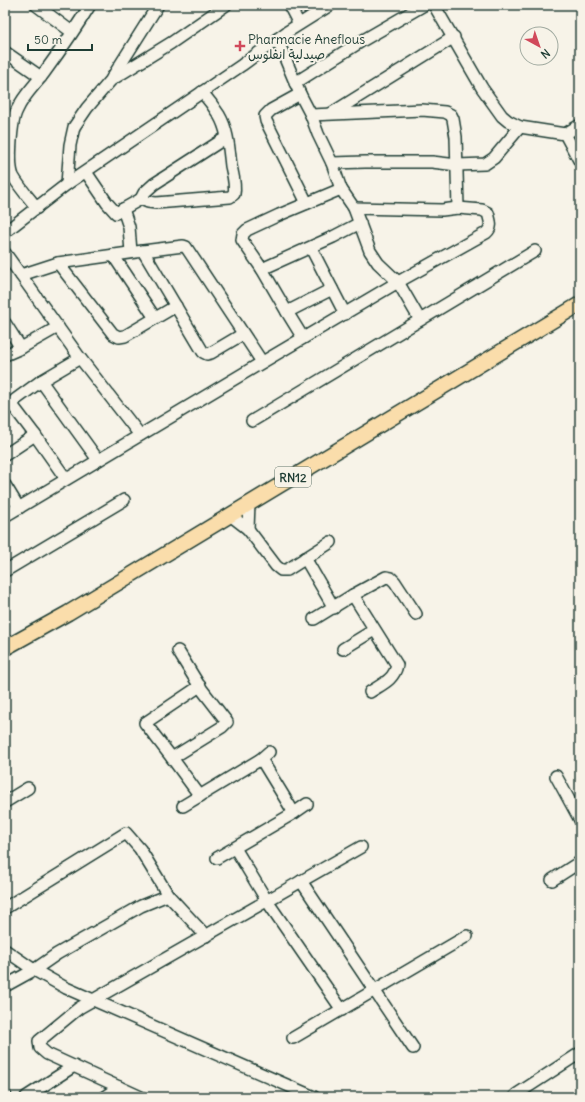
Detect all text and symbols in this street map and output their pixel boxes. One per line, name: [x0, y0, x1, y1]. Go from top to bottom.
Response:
scale bar: [28, 26, 92, 52]
north arrow: [519, 26, 559, 66]
place label: Pharmacie Aneflous صيدلية انفلوس: [248, 31, 365, 63]
text: 50 m: [34, 32, 63, 47]
marker: Pharmacie Aneflous صيدلية انفلوس: [235, 41, 245, 51]
text: N: [538, 46, 553, 61]
road number: RN12: [275, 467, 311, 487]

